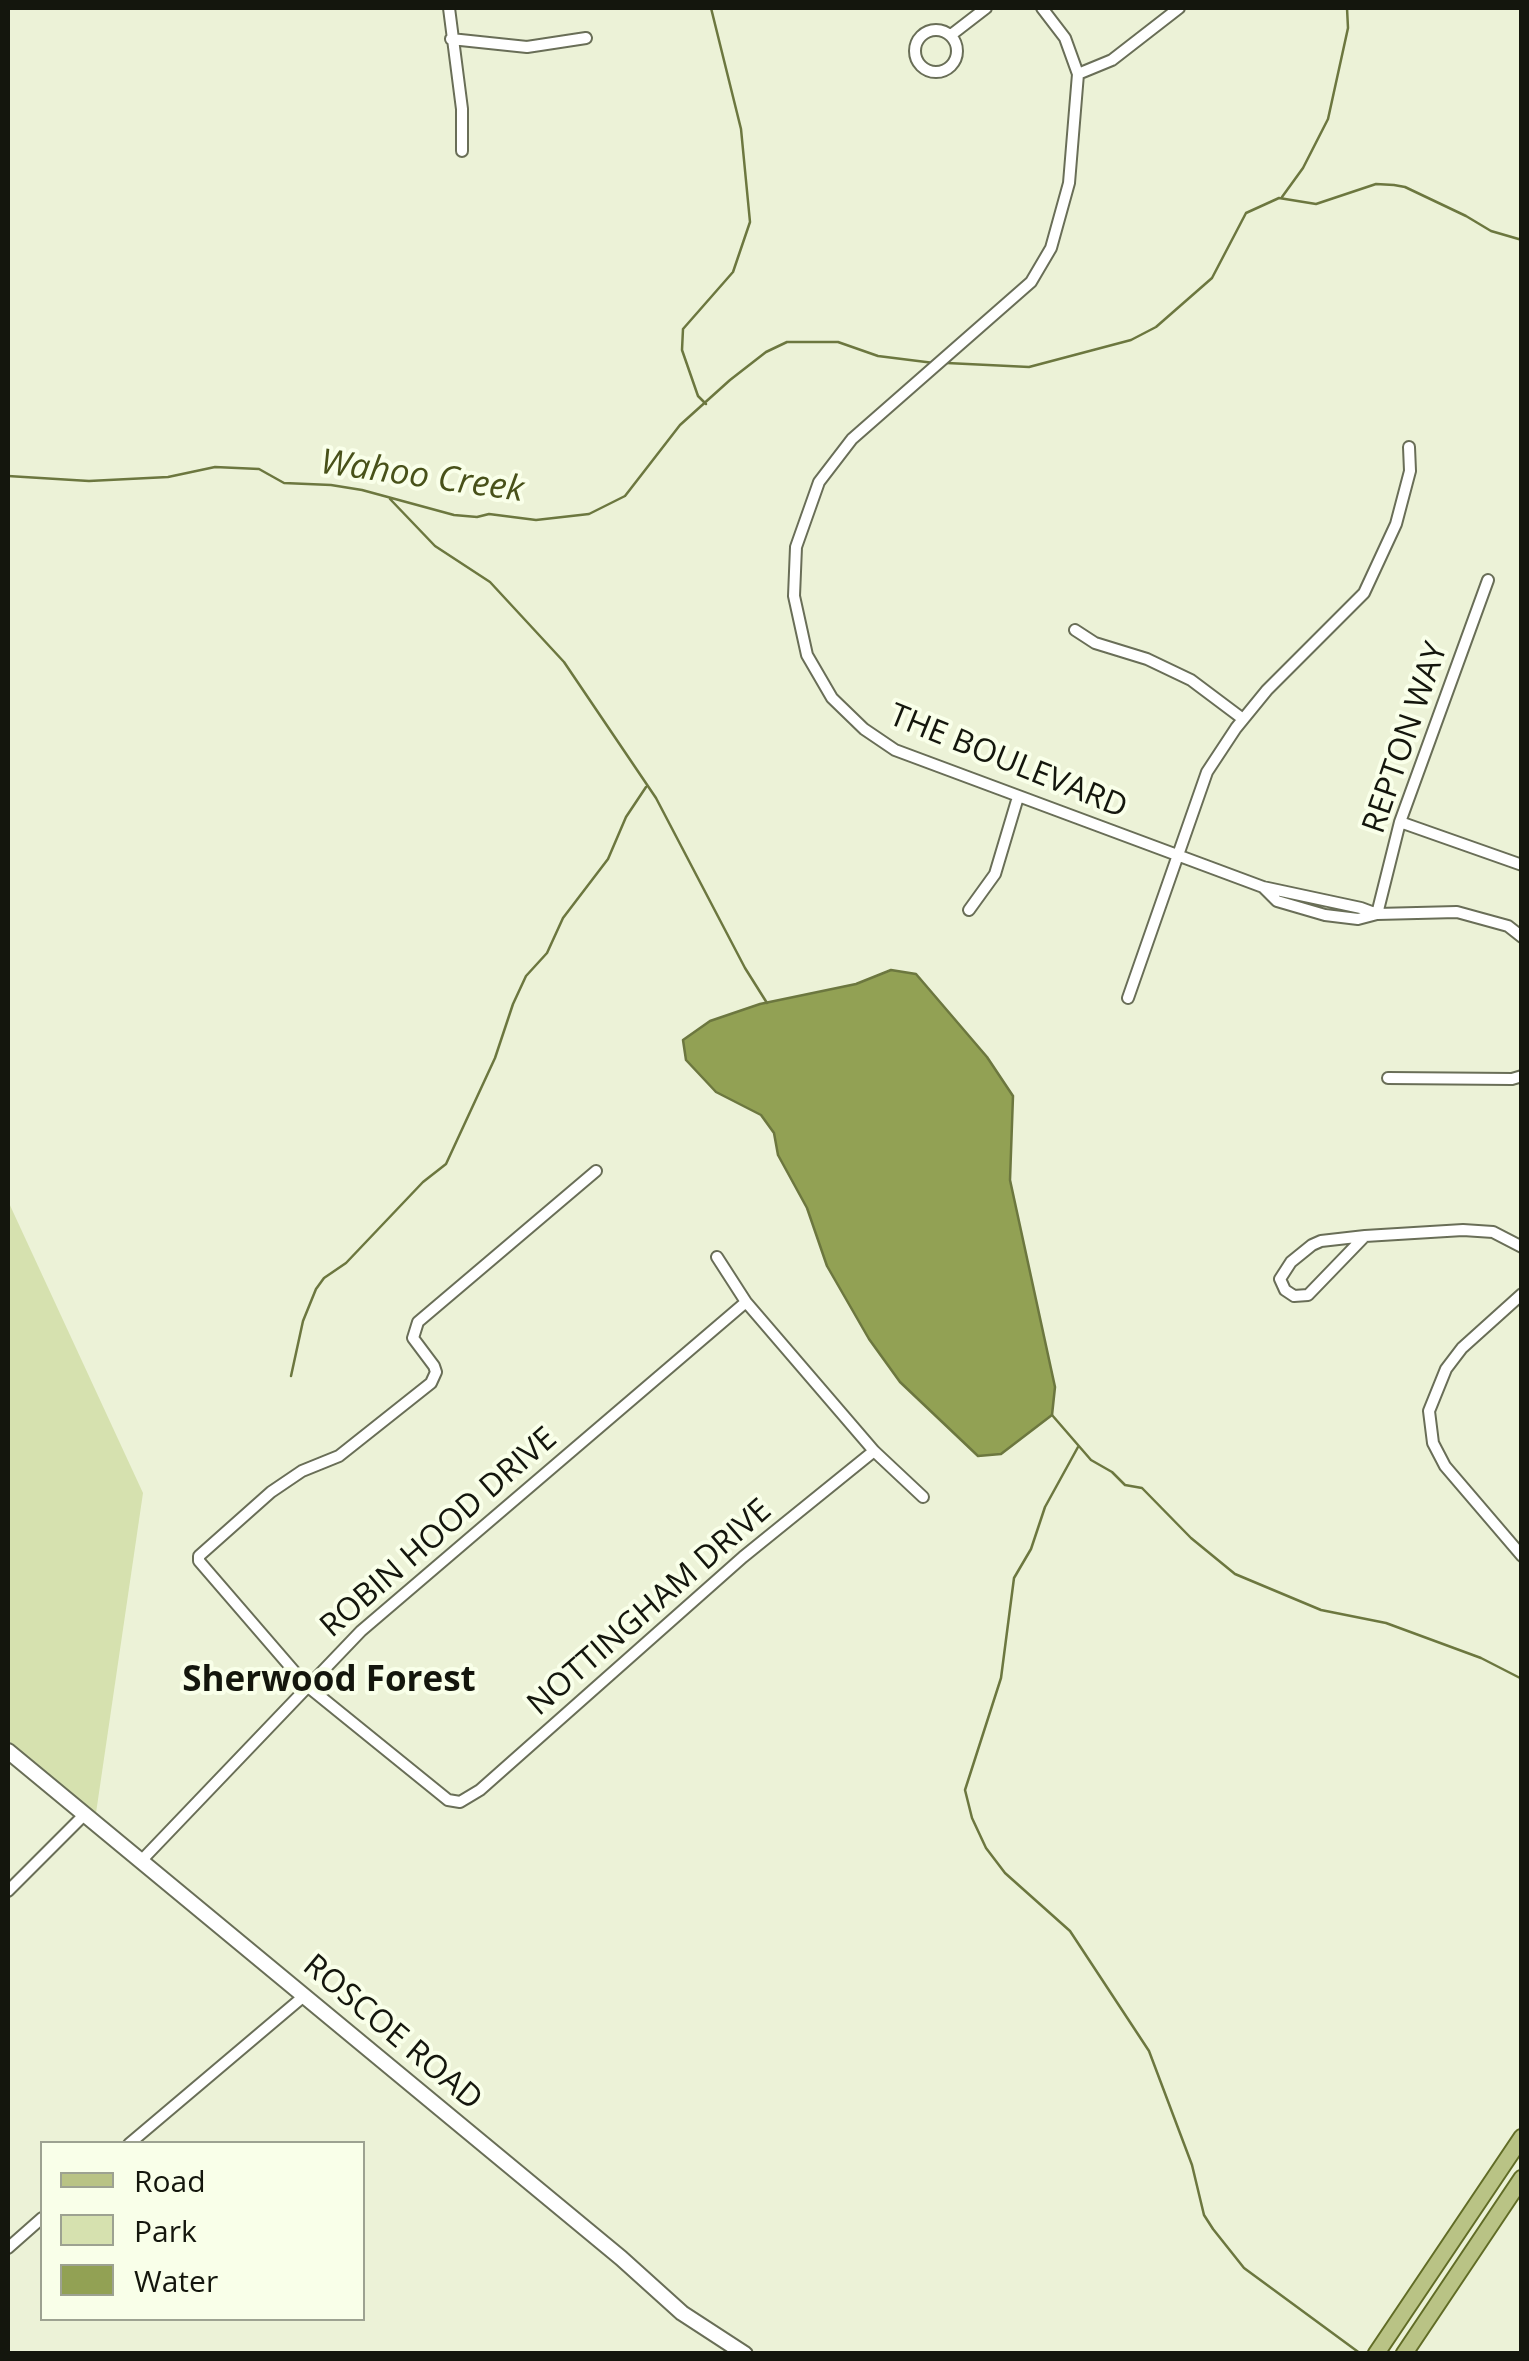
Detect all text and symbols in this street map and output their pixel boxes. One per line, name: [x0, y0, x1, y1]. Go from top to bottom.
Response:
water label: Wahoo Creek: [318, 442, 526, 512]
street label: REPTON WAY: [1355, 637, 1457, 839]
street label: THE BOULEVARD: [884, 697, 1132, 827]
street label: ROBIN HOOD DRIVE: [313, 1420, 565, 1646]
street label: NOTTINGHAM DRIVE: [520, 1492, 780, 1724]
district label: Sherwood Forest: [182, 1660, 476, 1702]
street label: ROSCOE ROAD: [295, 1947, 489, 2119]
legend: [40, 2141, 365, 2321]
text: Road: [134, 2160, 206, 2201]
text: Park: [134, 2210, 197, 2251]
text: Water: [134, 2260, 218, 2301]

